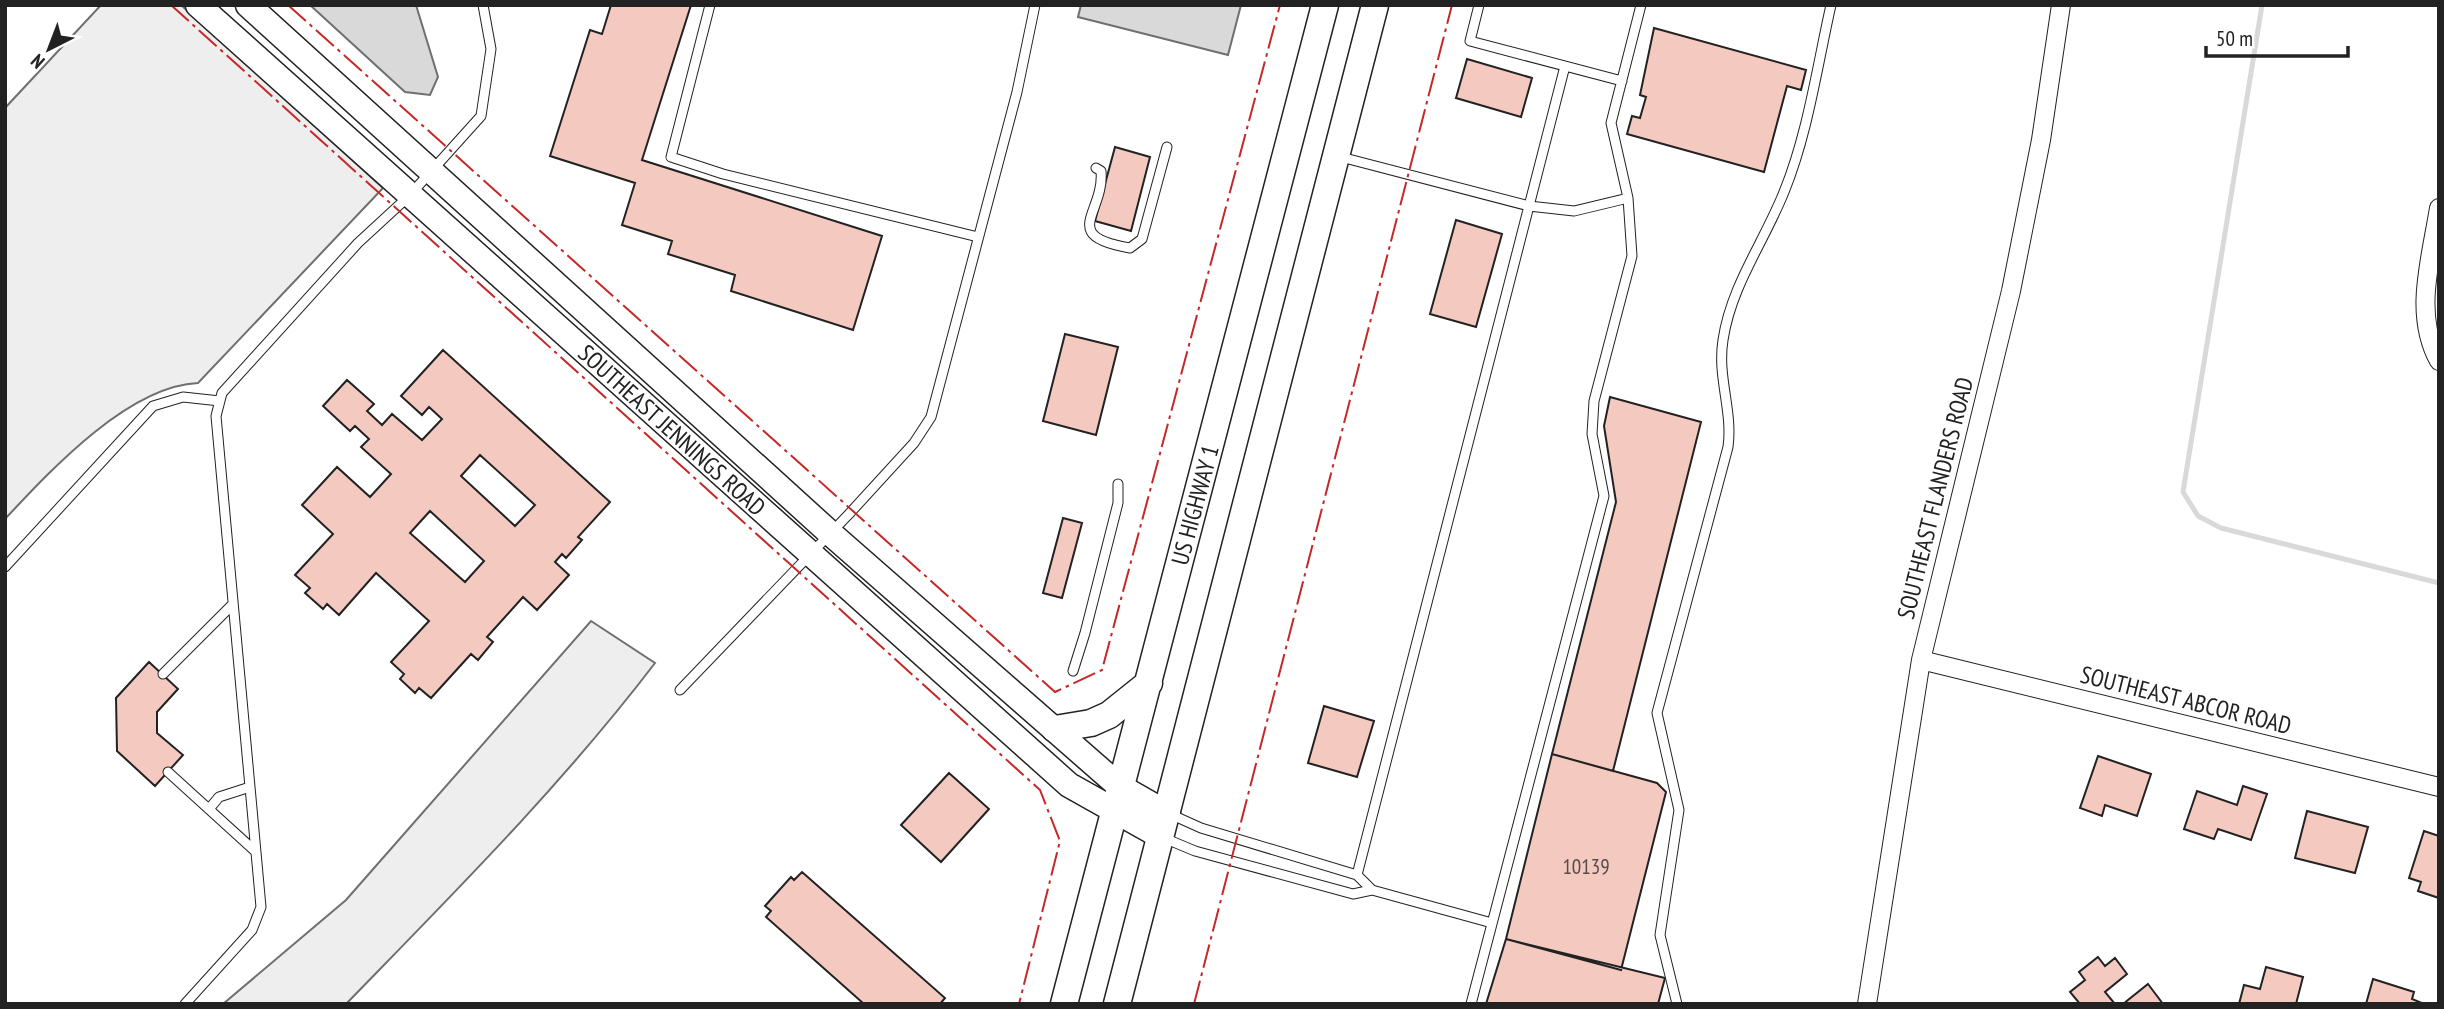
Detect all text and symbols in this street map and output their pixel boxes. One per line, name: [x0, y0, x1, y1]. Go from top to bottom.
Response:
north arrow: [14, 14, 84, 84]
scale bar: [2206, 14, 2348, 58]
text: 50 m: [2216, 25, 2253, 52]
text: N: [26, 49, 49, 74]
street label: SOUTHEAST JENNINGS ROAD: [572, 338, 772, 522]
street label: SOUTHEAST FLANDERS ROAD: [1890, 374, 1980, 622]
street label: US HIGHWAY 1: [1164, 442, 1226, 568]
street label: SOUTHEAST ABCOR ROAD: [2077, 659, 2295, 741]
house number: 10139: [1562, 853, 1610, 880]

